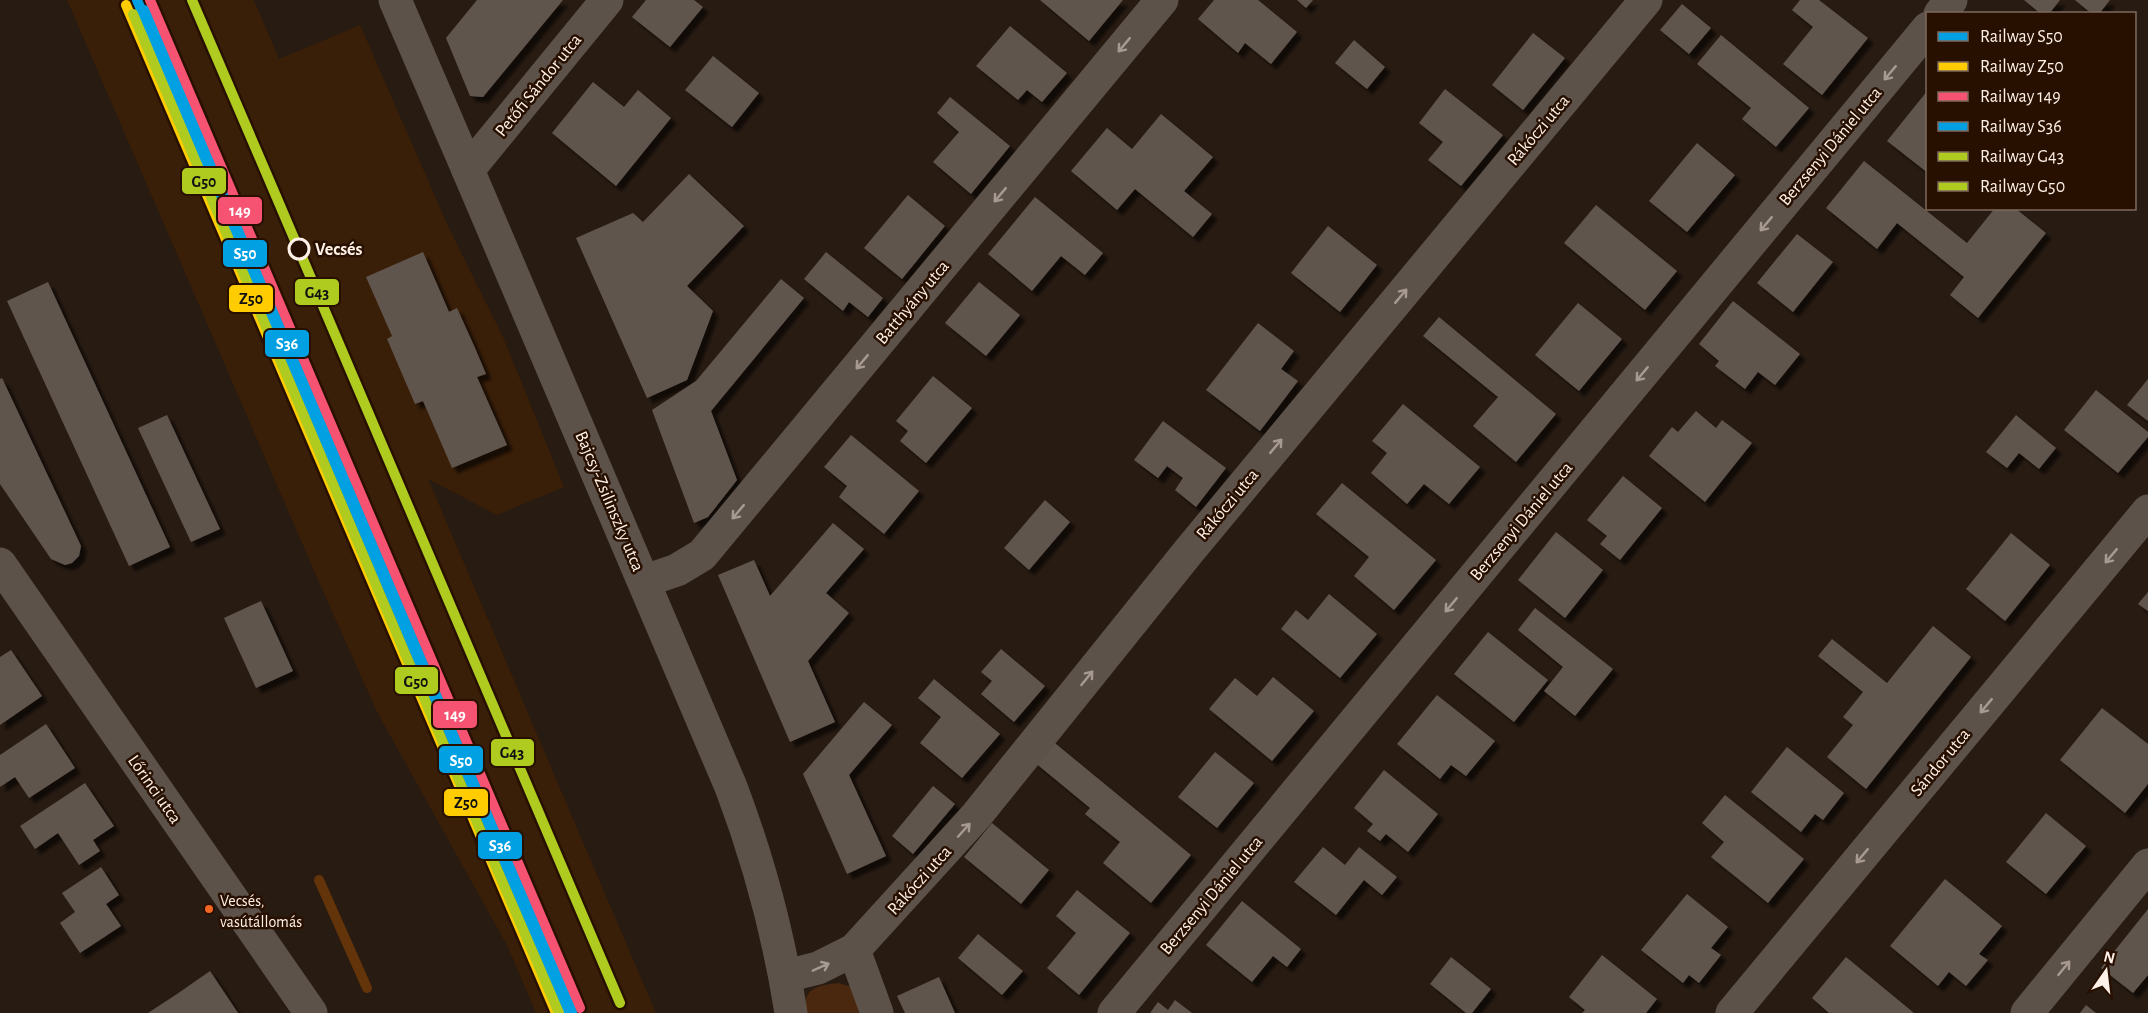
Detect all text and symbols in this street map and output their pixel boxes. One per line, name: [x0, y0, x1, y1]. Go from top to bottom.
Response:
legend: [1926, 12, 2136, 210]
text: Railway S50: [1980, 28, 2063, 46]
street label: Petőfi Sándor utca: [492, 31, 585, 140]
one-way arrow: [1118, 37, 1131, 53]
text: Railway Z50: [1980, 58, 2064, 76]
one-way arrow: [1884, 65, 1897, 81]
street label: Berzsenyi Dániel utca: [1776, 84, 1885, 209]
text: Railway 149: [1980, 88, 2061, 106]
street label: Rákóczi utca: [1504, 92, 1573, 169]
text: Railway S36: [1980, 118, 2062, 136]
text: Railway G43: [1980, 148, 2064, 166]
line badge: G50: [181, 167, 227, 195]
text: G50: [192, 174, 216, 190]
text: Railway G50: [1980, 178, 2065, 196]
one-way arrow: [993, 187, 1007, 202]
line badge: 149: [217, 196, 263, 225]
text: 149: [229, 203, 251, 219]
one-way arrow: [1760, 215, 1773, 231]
marker: Vecsés: [288, 238, 310, 260]
line badge: S50: [222, 239, 268, 268]
place label: Vecsés: [315, 241, 363, 259]
text: S50: [233, 246, 257, 262]
street label: Batthyány utca: [873, 257, 953, 348]
line badge: G43: [294, 278, 340, 306]
line badge: Z50: [228, 284, 274, 313]
text: G43: [305, 285, 329, 301]
one-way arrow: [1394, 288, 1407, 304]
text: Z50: [239, 291, 263, 307]
line badge: S36: [264, 329, 310, 358]
text: S36: [276, 336, 299, 352]
one-way arrow: [856, 353, 869, 369]
one-way arrow: [1635, 366, 1649, 381]
street label: Bajcsy-Zsilinszky utca: [571, 429, 647, 574]
one-way arrow: [1269, 439, 1283, 454]
street label: Berzsenyi Dániel utca: [1467, 459, 1576, 584]
street label: Rákóczi utca: [1193, 466, 1262, 543]
one-way arrow: [731, 504, 745, 519]
one-way arrow: [2104, 548, 2117, 564]
one-way arrow: [1444, 597, 1458, 612]
line badge: G50: [394, 666, 439, 695]
one-way arrow: [1080, 670, 1093, 686]
text: G50: [404, 674, 428, 690]
one-way arrow: [1980, 698, 1993, 714]
line badge: 149: [432, 700, 478, 729]
text: 149: [444, 707, 466, 723]
street label: Sándor utca: [1907, 725, 1974, 800]
line badge: G43: [490, 738, 535, 767]
line badge: S50: [438, 745, 484, 774]
text: G43: [500, 745, 524, 761]
street label: Lőrinci utca: [124, 752, 184, 827]
text: S50: [449, 753, 473, 769]
line badge: Z50: [443, 788, 489, 817]
text: Z50: [454, 795, 478, 811]
one-way arrow: [957, 822, 971, 837]
line badge: S36: [477, 831, 523, 860]
street label: Berzsenyi Dániel utca: [1157, 833, 1266, 958]
text: S36: [489, 838, 512, 854]
street label: Rákóczi utca: [884, 843, 955, 919]
one-way arrow: [1855, 848, 1869, 863]
place label: Vecsés, vasútállomás: [220, 893, 302, 930]
marker: Vecsés, vasútállomás: [203, 903, 215, 915]
north arrow: [2076, 941, 2136, 1001]
text: N: [2102, 948, 2117, 967]
one-way arrow: [811, 960, 829, 972]
one-way arrow: [2057, 960, 2070, 976]

